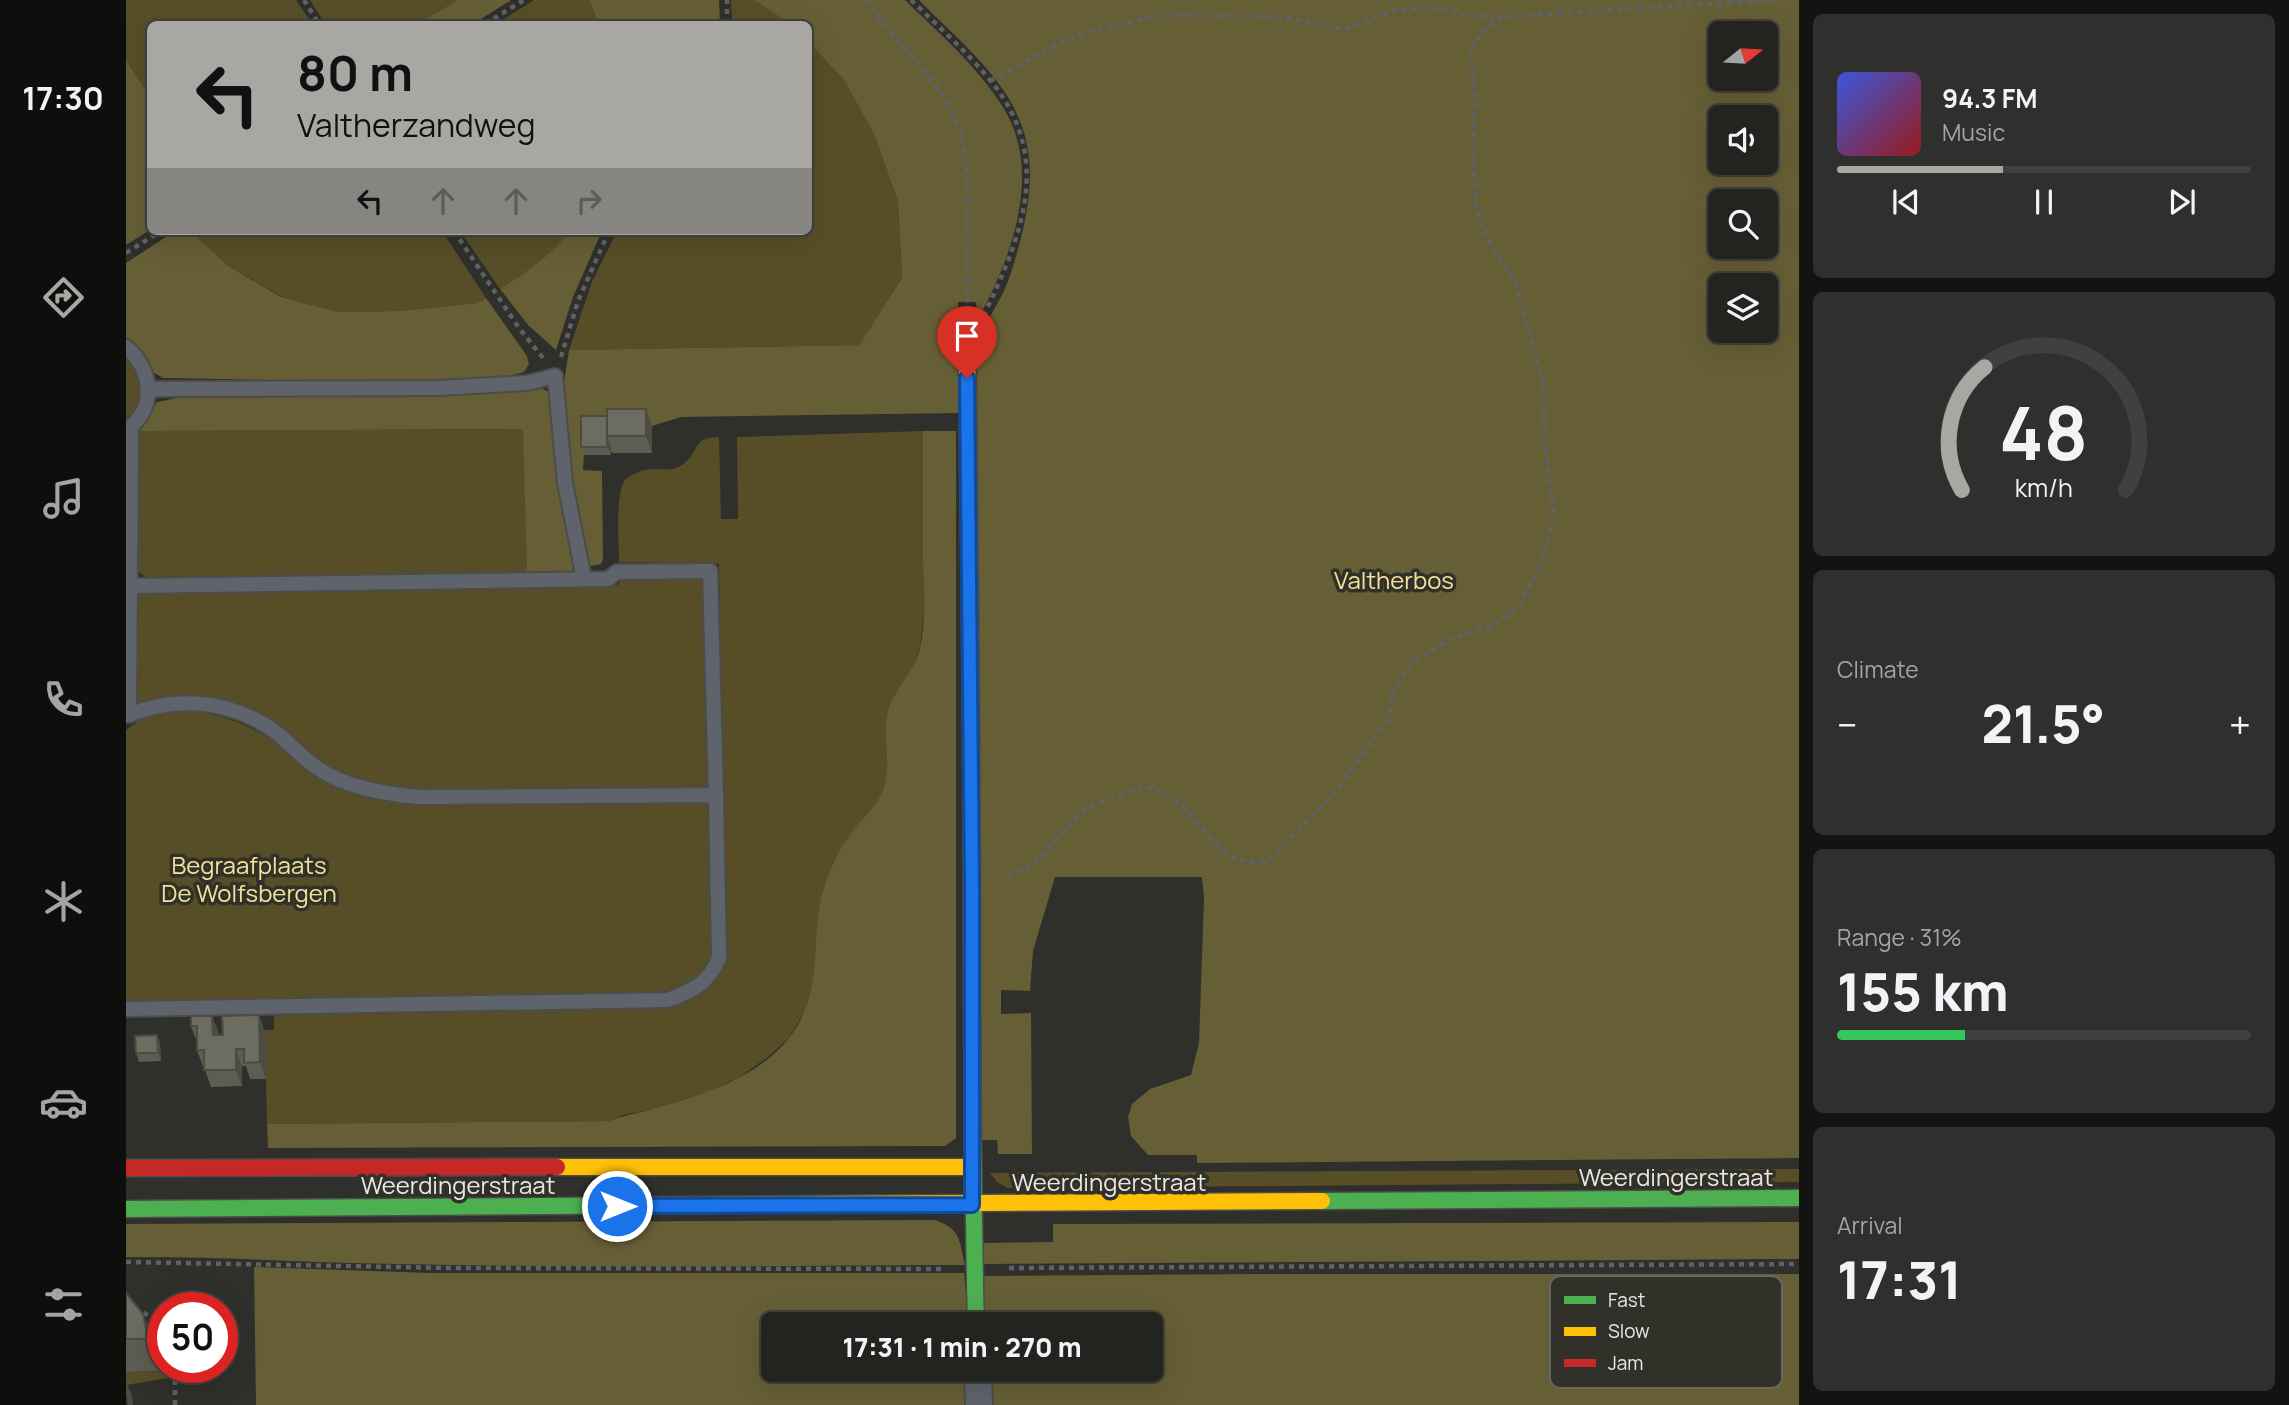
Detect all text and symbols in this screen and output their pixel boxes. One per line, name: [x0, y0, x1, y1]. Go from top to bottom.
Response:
north arrow: [1708, 21, 1778, 91]
map controls: [1708, 21, 1778, 343]
text: 80 m: [297, 39, 413, 106]
icon: left: [182, 49, 273, 140]
text: 17:30: [22, 76, 104, 120]
text: 94.3 FM: [1942, 80, 2038, 116]
text: Valtherzandweg: [297, 103, 535, 147]
button: sound: [1708, 105, 1778, 175]
text: Music: [1942, 116, 2005, 148]
icon: left: [351, 182, 389, 220]
icon: ahead: [424, 182, 462, 220]
icon: ahead: [497, 182, 535, 220]
icon: right: [570, 182, 608, 220]
icon: previous: [1887, 183, 1925, 221]
icon: pause: [2025, 183, 2063, 221]
icon: next: [2163, 183, 2201, 221]
button: search: [1708, 189, 1778, 259]
icon: directions: [39, 273, 88, 322]
button: layers: [1708, 273, 1778, 343]
pin: [937, 306, 997, 378]
icon: arrive: [948, 317, 986, 355]
text: 48: [2000, 383, 2088, 483]
text: km/h: [2015, 470, 2073, 505]
icon: music: [39, 474, 88, 523]
park label: Valtherbos: [1334, 563, 1454, 596]
text: Climate: [1837, 653, 1919, 685]
icon: phone: [39, 675, 88, 724]
text: 21.5°: [1982, 688, 2105, 759]
text: −: [1837, 698, 1858, 750]
text: +: [2229, 698, 2251, 750]
park label: Begraafplaats De Wolfsbergen: [161, 848, 337, 909]
icon: climate: [39, 877, 88, 926]
text: Range · 31%: [1837, 921, 1962, 953]
text: 155 km: [1837, 956, 2009, 1027]
icon: car: [39, 1078, 88, 1127]
street label: Weerdingerstraat: [1579, 1160, 1773, 1193]
street label: Weerdingerstraat: [1012, 1165, 1206, 1198]
street label: Weerdingerstraat: [361, 1168, 555, 1201]
position arrow: [580, 1169, 654, 1243]
text: Arrival: [1837, 1209, 1903, 1241]
text: 17:31: [1837, 1244, 1962, 1315]
legend: [1550, 1276, 1782, 1388]
icon: filters: [39, 1280, 88, 1329]
text: Fast: [1608, 1287, 1645, 1313]
speed limit sign: 50: [147, 1292, 238, 1383]
text: Slow: [1608, 1318, 1650, 1344]
text: 17:31 · 1 min · 270 m: [842, 1329, 1082, 1365]
text: Jam: [1608, 1350, 1643, 1376]

